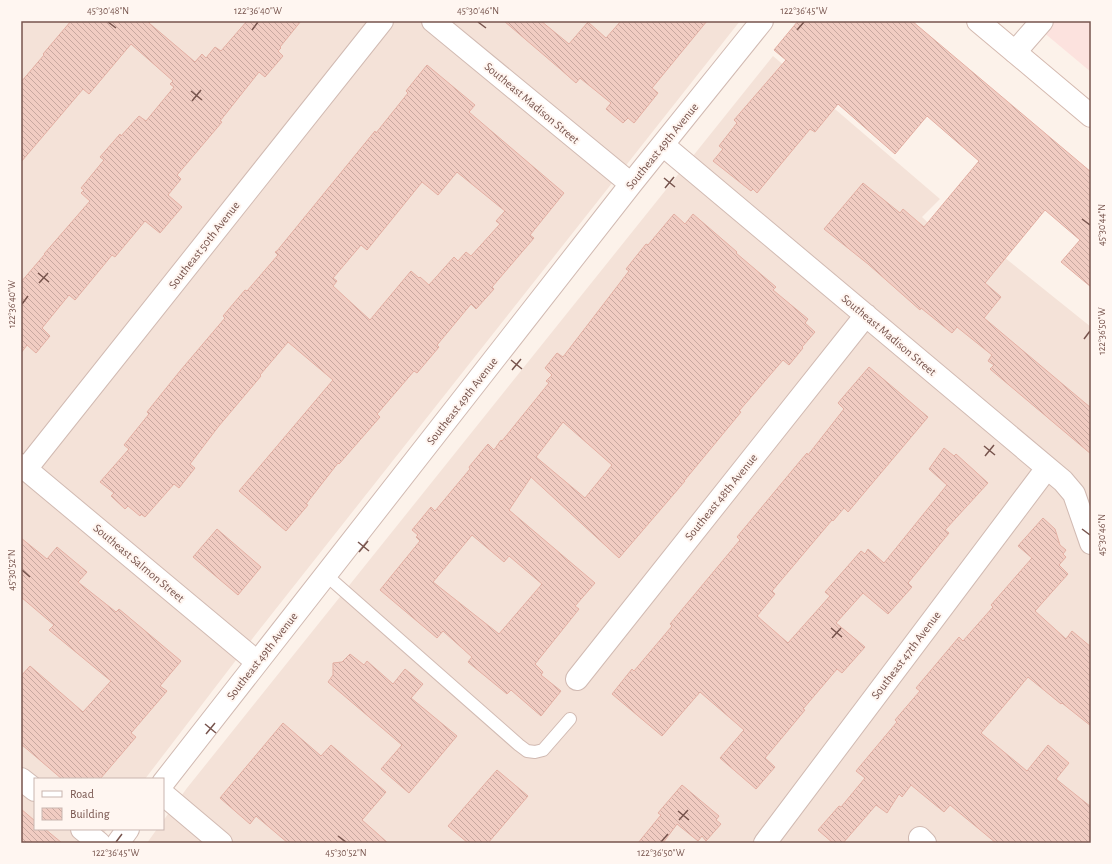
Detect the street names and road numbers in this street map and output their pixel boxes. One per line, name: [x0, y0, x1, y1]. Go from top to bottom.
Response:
street label: Southeast Madison Street: [482, 60, 582, 146]
street label: Southeast 49th Avenue: [624, 101, 700, 191]
street label: Southeast 50th Avenue: [166, 199, 242, 291]
street label: Southeast Madison Street: [839, 292, 939, 378]
street label: Southeast 49th Avenue: [424, 355, 500, 447]
street label: Southeast 48th Avenue: [683, 452, 759, 542]
street label: Southeast Salmon Street: [91, 522, 187, 605]
street label: Southeast 47th Avenue: [869, 609, 943, 701]
street label: Southeast 49th Avenue: [224, 610, 300, 702]

